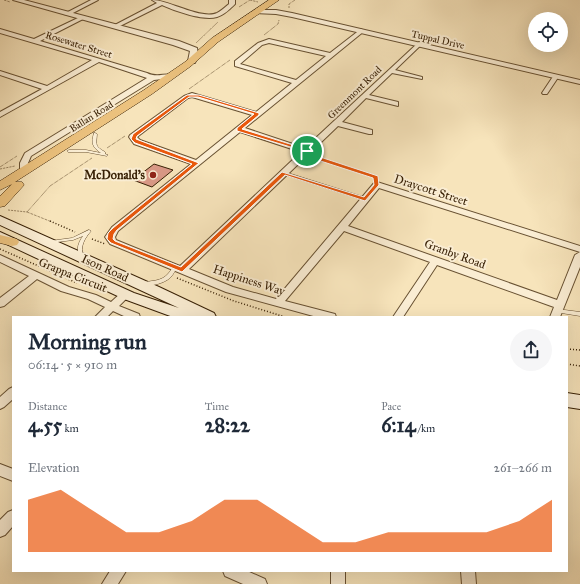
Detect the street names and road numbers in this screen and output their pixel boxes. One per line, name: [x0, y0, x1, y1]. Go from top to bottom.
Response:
street label: Tuppal Drive: [410, 28, 466, 52]
street label: Rosewater Street: [44, 29, 114, 61]
street label: Greenmont Road: [325, 64, 384, 122]
street label: Ballan Road: [67, 99, 116, 135]
street label: Draycott Street: [392, 172, 470, 209]
street label: Granby Road: [422, 236, 488, 272]
street label: Ison Road: [79, 251, 131, 285]
street label: Grappa Circuit: [37, 255, 110, 295]
street label: Happiness Way: [211, 262, 287, 298]

